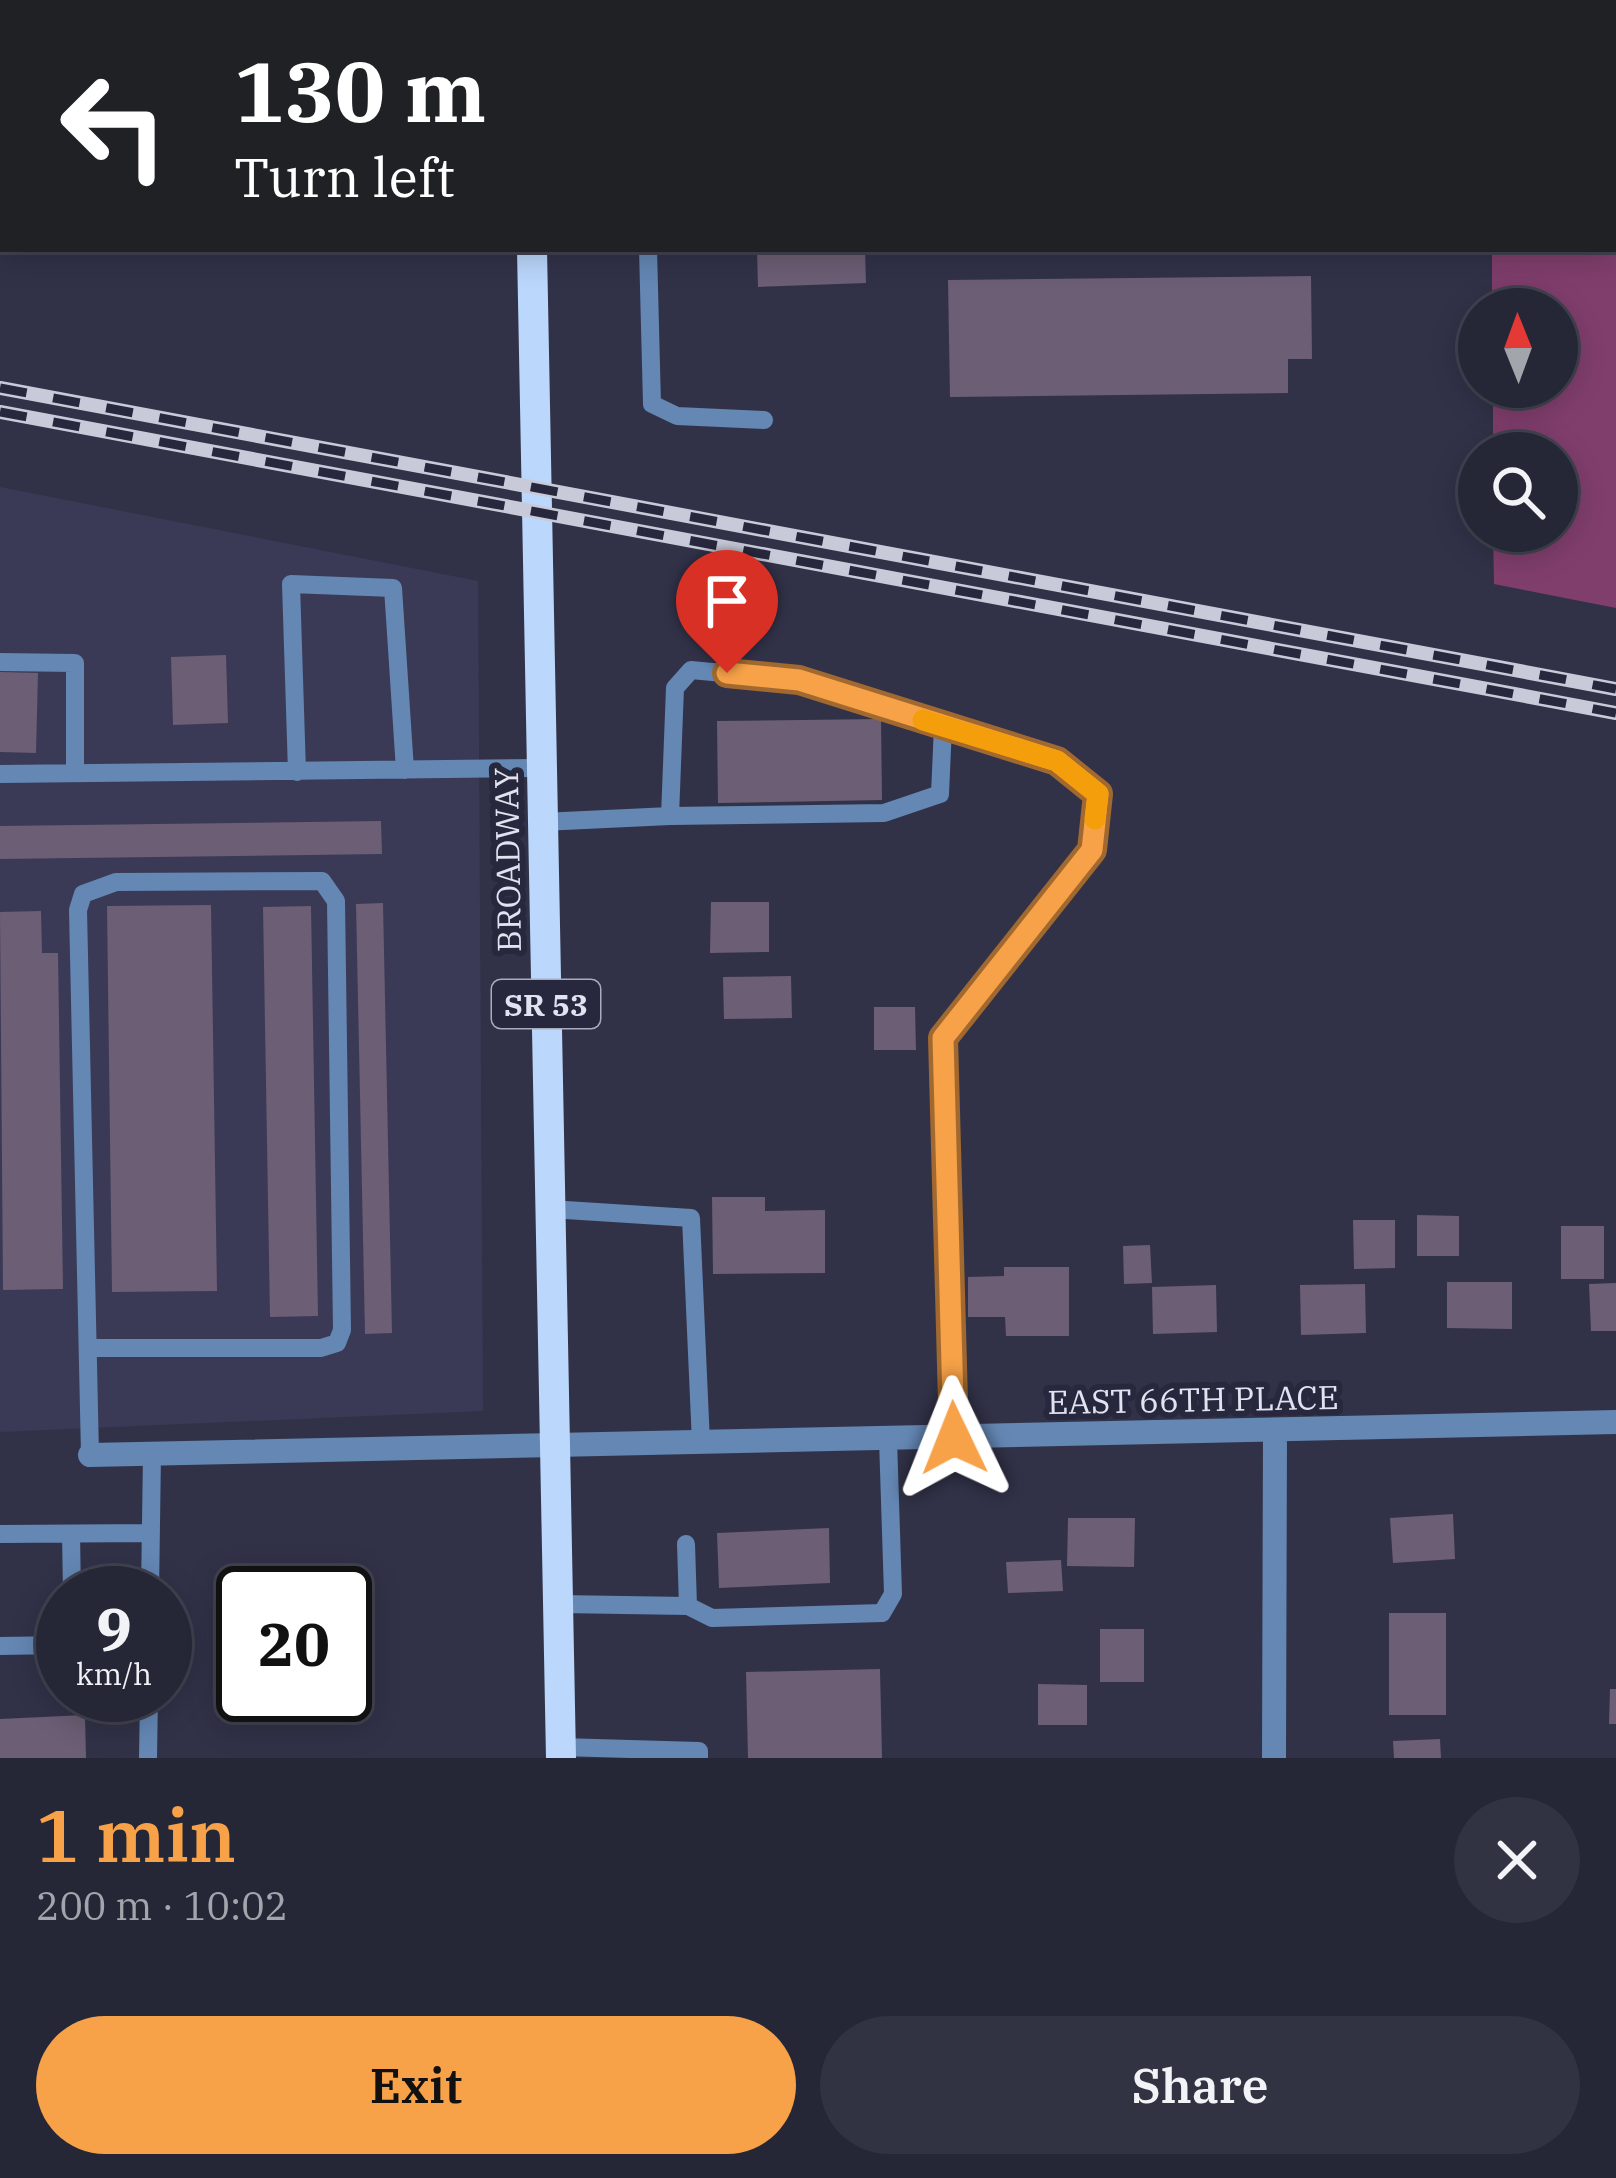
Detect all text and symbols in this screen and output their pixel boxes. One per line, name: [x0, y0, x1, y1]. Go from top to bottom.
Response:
text: 130 m: [234, 36, 486, 145]
icon: left: [36, 48, 192, 204]
text: Turn left: [234, 142, 455, 212]
north arrow: [1458, 288, 1578, 408]
map controls: [1458, 288, 1578, 552]
button: search: [1458, 432, 1578, 552]
pin: [676, 550, 778, 673]
icon: arrive: [694, 568, 760, 634]
street label: BROADWAY: [484, 767, 530, 953]
road number: SR 53: [492, 980, 600, 1028]
position arrow: [891, 1375, 1017, 1501]
street label: EAST 66TH PLACE: [1047, 1375, 1339, 1423]
speed limit sign: 20: [216, 1566, 372, 1722]
text: 9: [96, 1589, 132, 1668]
text: km/h: [76, 1654, 152, 1693]
text: 1 min: [36, 1788, 236, 1882]
button: close: [1454, 1797, 1580, 1923]
text: 200 m · 10:02: [36, 1880, 288, 1931]
button: Exit: [36, 2016, 796, 2154]
button: Share: [820, 2016, 1580, 2154]

